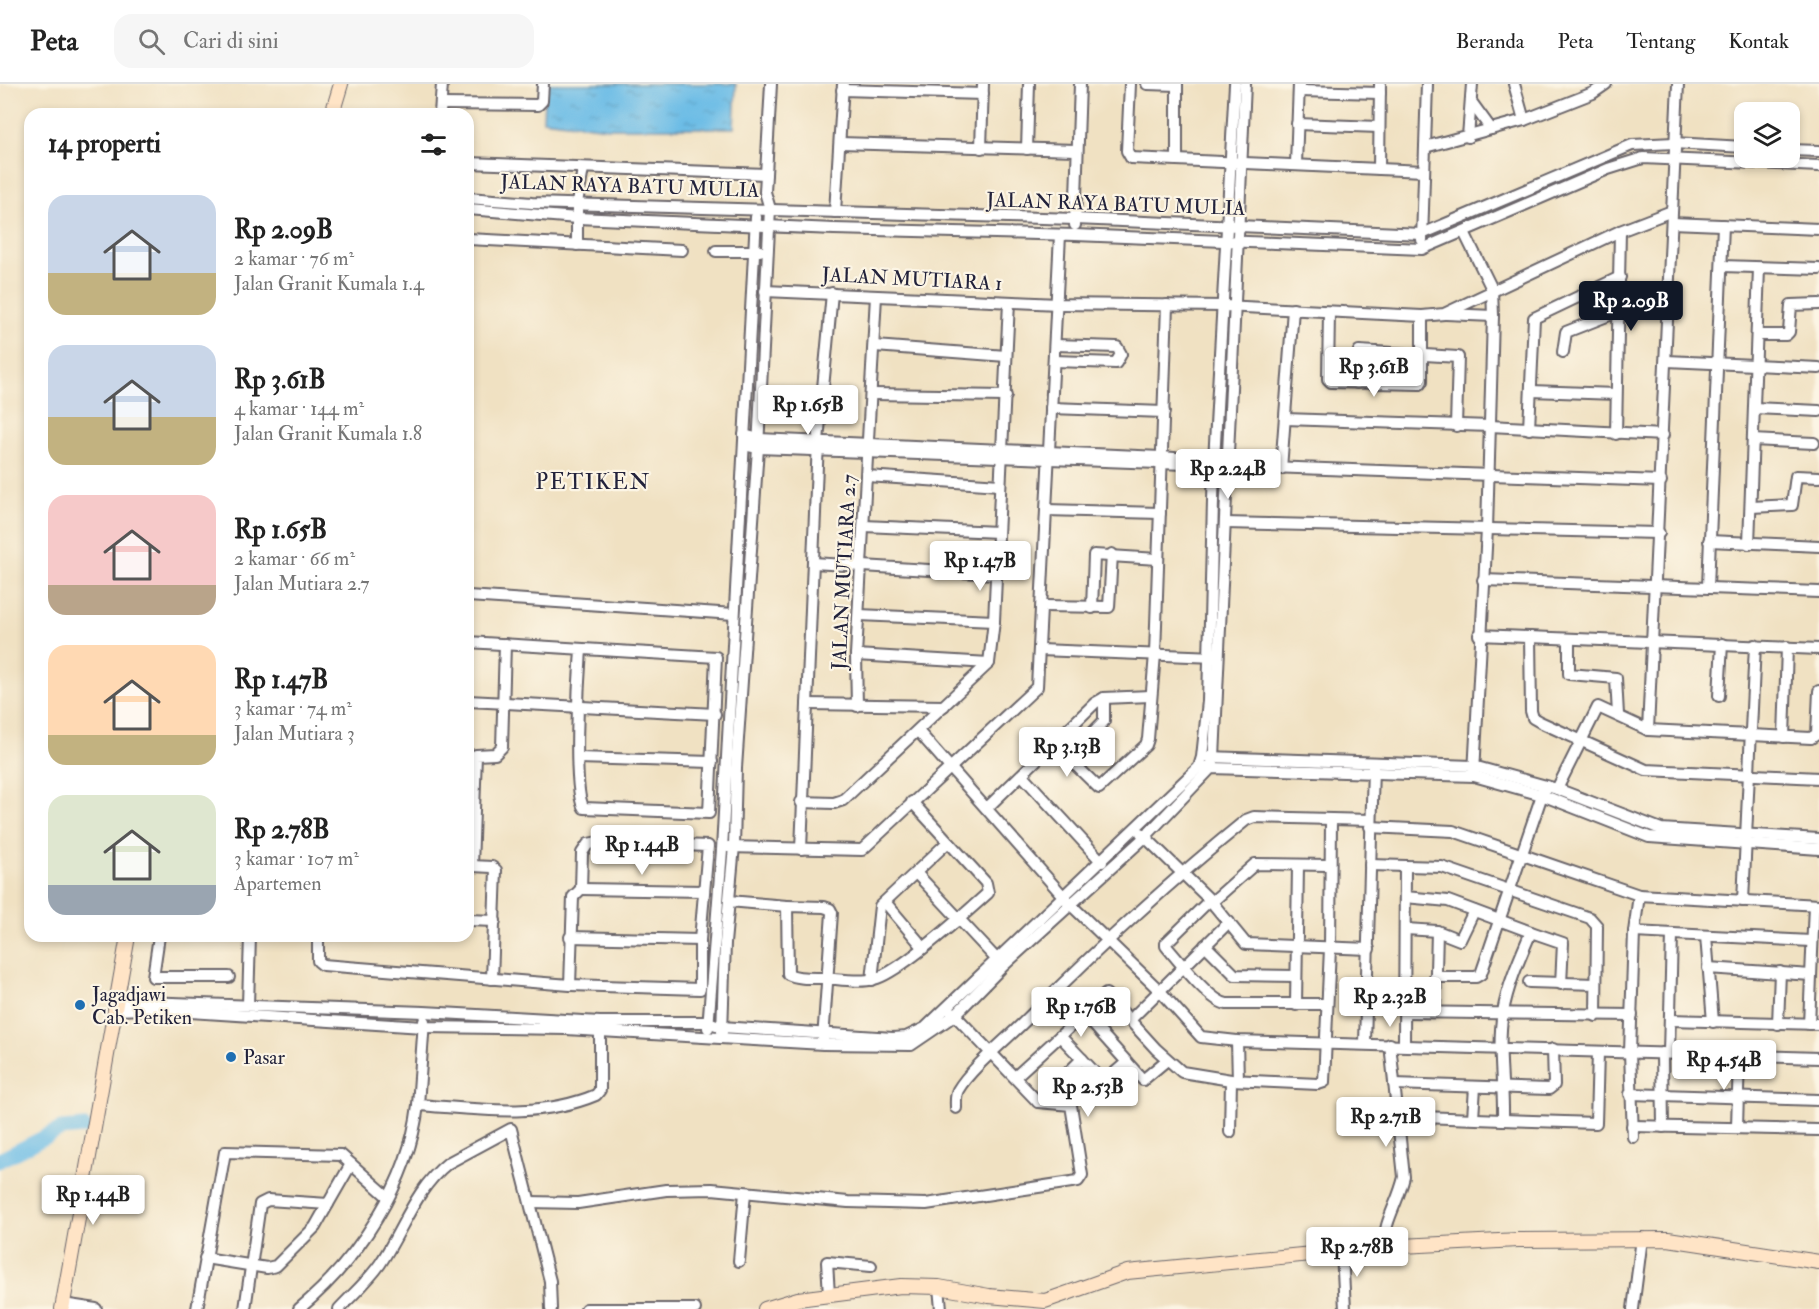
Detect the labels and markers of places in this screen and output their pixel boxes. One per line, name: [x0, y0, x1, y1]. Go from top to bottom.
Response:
pin: Rp 2.09B: [1569, 281, 1693, 332]
pin: Rp 3.61B: [1312, 347, 1436, 398]
pin: Rp 1.65B: [746, 385, 870, 436]
pin: Rp 2.24B: [1166, 449, 1290, 500]
pin: Rp 1.47B: [918, 541, 1042, 592]
pin: Rp 3.13B: [1005, 727, 1129, 778]
pin: Rp 1.44B: [580, 825, 704, 876]
pin: Rp 2.32B: [1328, 977, 1452, 1028]
place label: Jagadjawi Cab. Petiken: [91, 982, 192, 1030]
pin: Rp 1.76B: [1019, 987, 1143, 1038]
marker: Jagadjawi Cab. Petiken: [73, 998, 87, 1012]
pin: Rp 4.54B: [1662, 1040, 1786, 1091]
place label: Pasar: [243, 1045, 286, 1070]
marker: Pasar: [224, 1050, 238, 1064]
pin: Rp 2.53B: [1026, 1067, 1150, 1118]
pin: Rp 2.71B: [1324, 1097, 1448, 1148]
pin: Rp 1.44B: [31, 1175, 155, 1226]
pin: Rp 2.78B: [1295, 1227, 1419, 1278]

